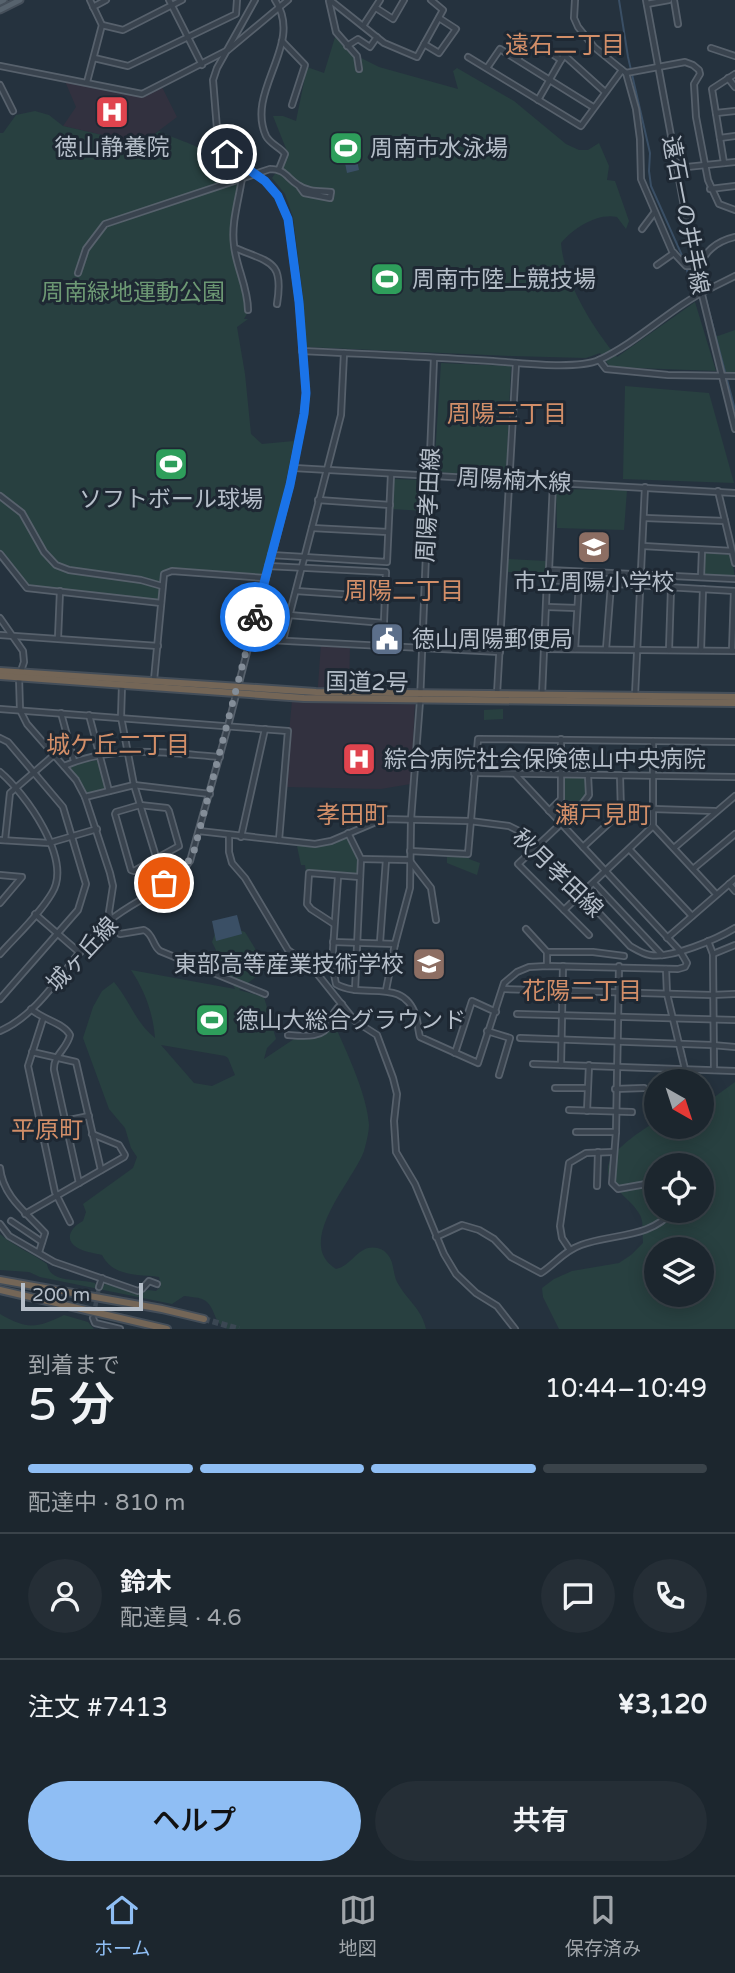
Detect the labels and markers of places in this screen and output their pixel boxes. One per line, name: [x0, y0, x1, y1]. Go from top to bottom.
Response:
hospital icon: 徳山静養院: [93, 93, 131, 131]
pin: [197, 124, 257, 184]
sports icon: 周南市水泳場: [327, 129, 365, 167]
place label: 徳山静養院: [55, 134, 170, 162]
place label: 周南市水泳場: [370, 135, 508, 163]
sports icon: 周南市陸上競技場: [368, 260, 406, 298]
place label: 周南市陸上競技場: [412, 266, 596, 294]
sports icon: ソフトボール球場: [152, 445, 190, 483]
place label: ソフトボール球場: [79, 486, 263, 514]
school or university icon: 市立周陽小学校: [575, 528, 613, 566]
place label: 市立周陽小学校: [514, 569, 675, 597]
public building icon: 徳山周陽郵便局: [368, 620, 406, 658]
place label: 徳山周陽郵便局: [412, 626, 573, 654]
hospital icon: 綜合病院社会保険徳山中央病院: [340, 740, 378, 778]
place label: 綜合病院社会保険徳山中央病院: [384, 746, 706, 774]
pin: [134, 853, 194, 913]
school or university icon: 東部高等産業技術学校: [410, 945, 448, 983]
place label: 東部高等産業技術学校: [174, 951, 404, 979]
sports icon: 徳山大総合グラウンド: [193, 1001, 231, 1039]
place label: 徳山大総合グラウンド: [236, 1007, 466, 1035]

